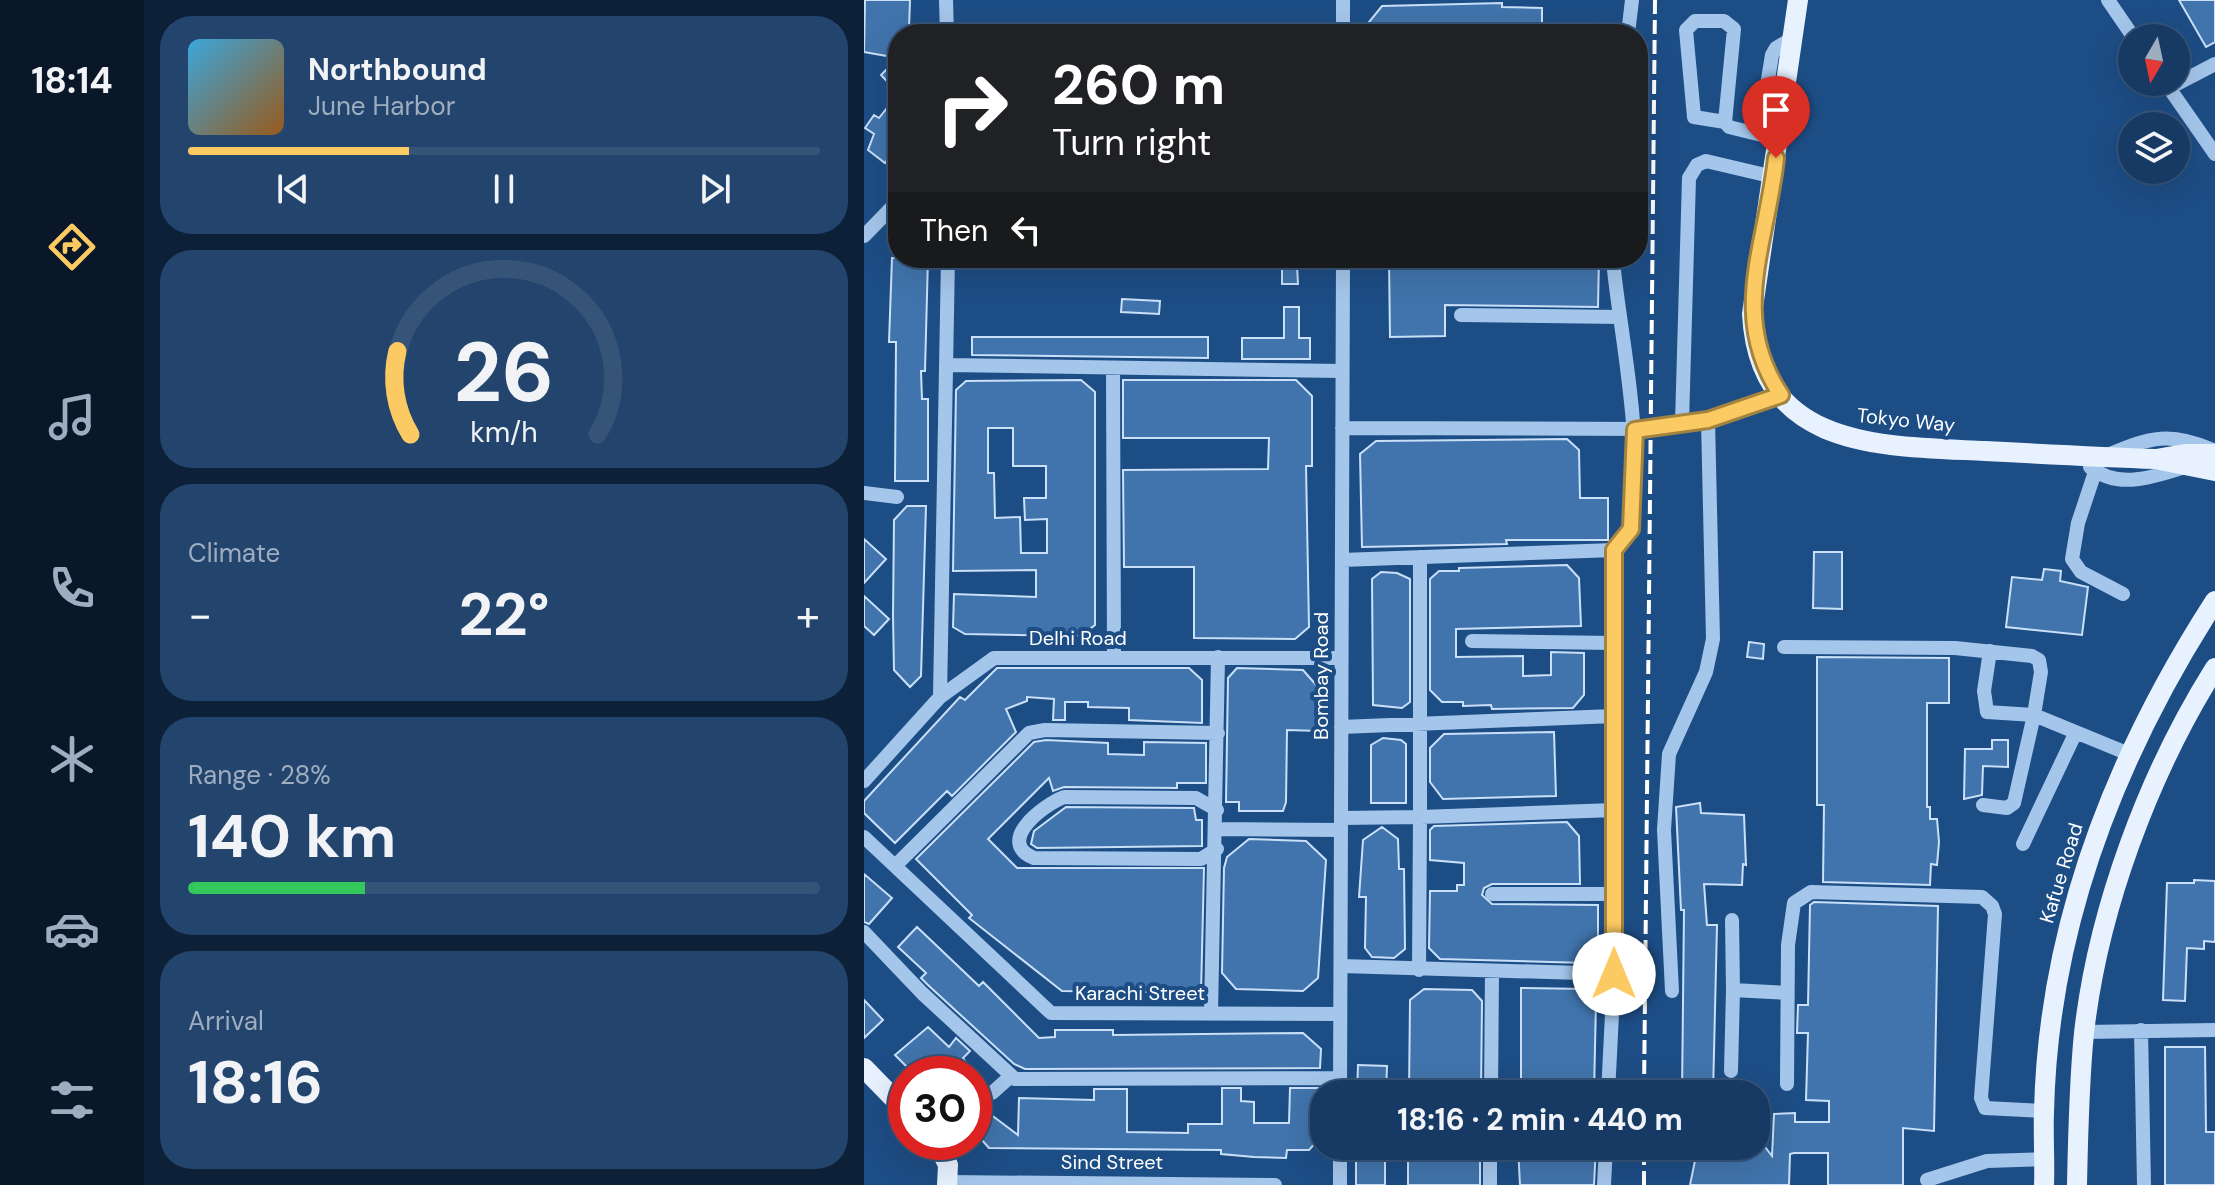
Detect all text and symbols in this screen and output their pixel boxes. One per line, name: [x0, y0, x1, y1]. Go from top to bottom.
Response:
north arrow: [2118, 24, 2190, 96]
map controls: [2118, 24, 2190, 184]
text: 260 m: [1052, 48, 1225, 121]
text: Northbound: [308, 50, 487, 89]
icon: right: [920, 56, 1024, 160]
text: 18:14: [31, 57, 113, 104]
pin: [1742, 76, 1810, 158]
icon: arrive: [1754, 88, 1798, 132]
text: June Harbor: [308, 89, 455, 123]
button: layers: [2118, 112, 2190, 184]
text: Turn right: [1052, 119, 1211, 166]
icon: previous: [271, 167, 315, 211]
icon: pause: [482, 167, 526, 211]
icon: next: [693, 167, 737, 211]
icon: left: [1004, 208, 1048, 252]
text: Then: [920, 211, 988, 250]
icon: directions: [44, 219, 100, 275]
text: 26: [454, 317, 554, 426]
icon: music: [44, 389, 100, 445]
street label: Tokyo Way: [1856, 402, 1956, 438]
text: km/h: [470, 414, 538, 451]
text: Climate: [188, 536, 280, 570]
icon: phone: [44, 560, 100, 616]
text: 22°: [458, 575, 550, 654]
text: −: [188, 586, 212, 644]
text: +: [796, 586, 820, 644]
street label: Bombay Road: [1308, 612, 1334, 740]
street label: Delhi Road: [1029, 625, 1127, 651]
icon: climate: [44, 731, 100, 787]
text: Range · 28%: [188, 758, 331, 792]
text: 140 km: [188, 797, 396, 876]
street label: Kafue Road: [2033, 820, 2089, 926]
icon: car: [44, 901, 100, 957]
position arrow: [1572, 932, 1656, 1016]
street label: Karachi Street: [1075, 980, 1205, 1006]
text: Arrival: [188, 1004, 264, 1038]
text: 18:16: [188, 1043, 323, 1122]
speed limit sign: 30: [888, 1056, 992, 1160]
icon: filters: [44, 1072, 100, 1128]
text: 18:16 · 2 min · 440 m: [1397, 1100, 1683, 1139]
street label: Sind Street: [1061, 1149, 1163, 1175]

